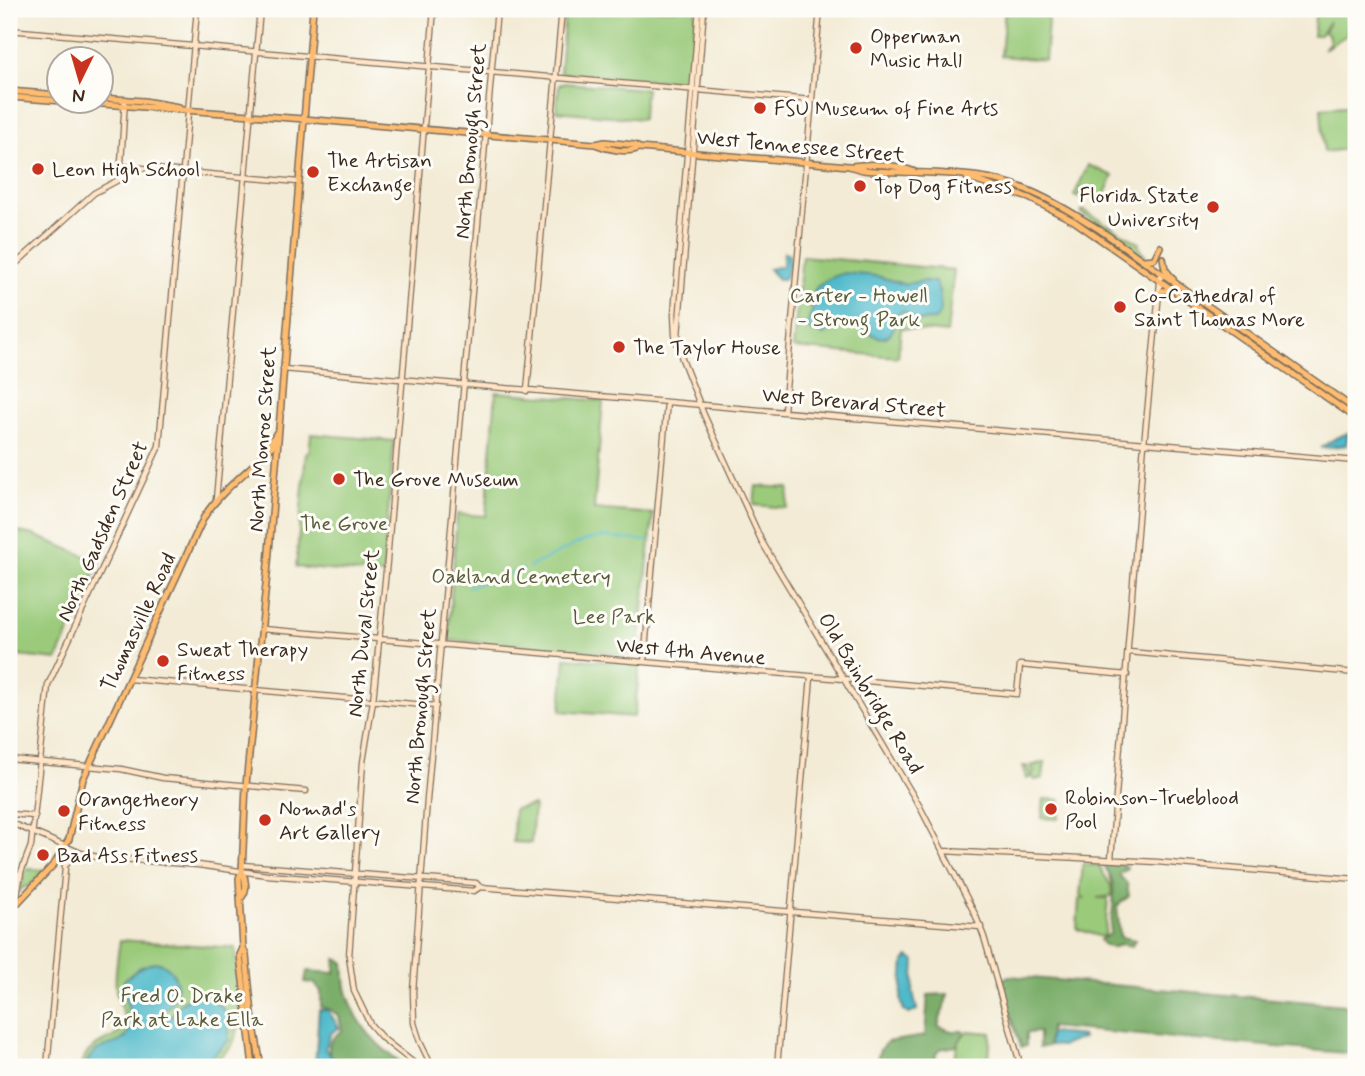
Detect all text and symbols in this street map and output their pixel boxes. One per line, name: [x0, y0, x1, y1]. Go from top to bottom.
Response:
place label: Opperman Music Hall: [870, 23, 962, 75]
marker: Opperman Music Hall: [848, 40, 864, 56]
street label: North Bronough Street: [448, 41, 496, 240]
north arrow: [46, 46, 116, 116]
text: N: [71, 82, 86, 108]
place label: FSU Museum of Fine Arts: [774, 95, 998, 123]
marker: FSU Museum of Fine Arts: [752, 100, 768, 116]
street label: West Tennessee Street: [696, 124, 907, 170]
place label: The Artisan Exchange: [327, 147, 432, 201]
place label: Leon High School: [52, 156, 200, 184]
marker: Leon High School: [30, 161, 46, 177]
marker: The Artisan Exchange: [305, 164, 321, 180]
place label: Top Dog Fitness: [874, 173, 1012, 201]
marker: Top Dog Fitness: [852, 178, 868, 194]
place label: Florida State University: [1079, 182, 1199, 234]
marker: Florida State University: [1205, 199, 1221, 215]
park label: Carter - Howell - Strong Park: [790, 282, 928, 336]
place label: Co-Cathedral of Saint Thomas More: [1134, 282, 1305, 334]
marker: Co-Cathedral of Saint Thomas More: [1112, 299, 1128, 315]
place label: The Taylor House: [633, 334, 781, 362]
marker: The Taylor House: [611, 339, 627, 355]
street label: North Monroe Street: [243, 344, 284, 533]
street label: West Brevard Street: [761, 381, 947, 425]
street label: North Gadsden Street: [51, 437, 155, 626]
place label: The Grove Museum: [353, 466, 519, 494]
marker: The Grove Museum: [331, 471, 347, 487]
park label: The Grove: [300, 510, 388, 538]
street label: North Duval Street: [341, 547, 387, 719]
street label: Thomasville Road: [94, 548, 183, 696]
park label: Oakland Cemetery: [431, 563, 611, 591]
park label: Lee Park: [573, 603, 655, 631]
street label: North Bronough Street: [398, 606, 446, 805]
street label: Old Bainbridge Road: [809, 608, 929, 780]
street label: West 4th Avenue: [615, 632, 767, 672]
place label: Sweat Therapy Fitness: [177, 636, 308, 688]
marker: Sweat Therapy Fitness: [155, 653, 171, 669]
place label: Robinson-Trueblood Pool: [1065, 784, 1239, 836]
place label: Orangetheory Fitness: [78, 786, 199, 838]
place label: Nomad's Art Gallery: [279, 795, 381, 847]
marker: Robinson-Trueblood Pool: [1043, 801, 1059, 817]
marker: Orangetheory Fitness: [56, 803, 72, 819]
marker: Nomad's Art Gallery: [257, 812, 273, 828]
place label: Bad Ass Fitness: [57, 842, 198, 870]
marker: Bad Ass Fitness: [35, 847, 51, 863]
park label: Fred O. Drake Park at Lake Ella: [101, 982, 264, 1034]

